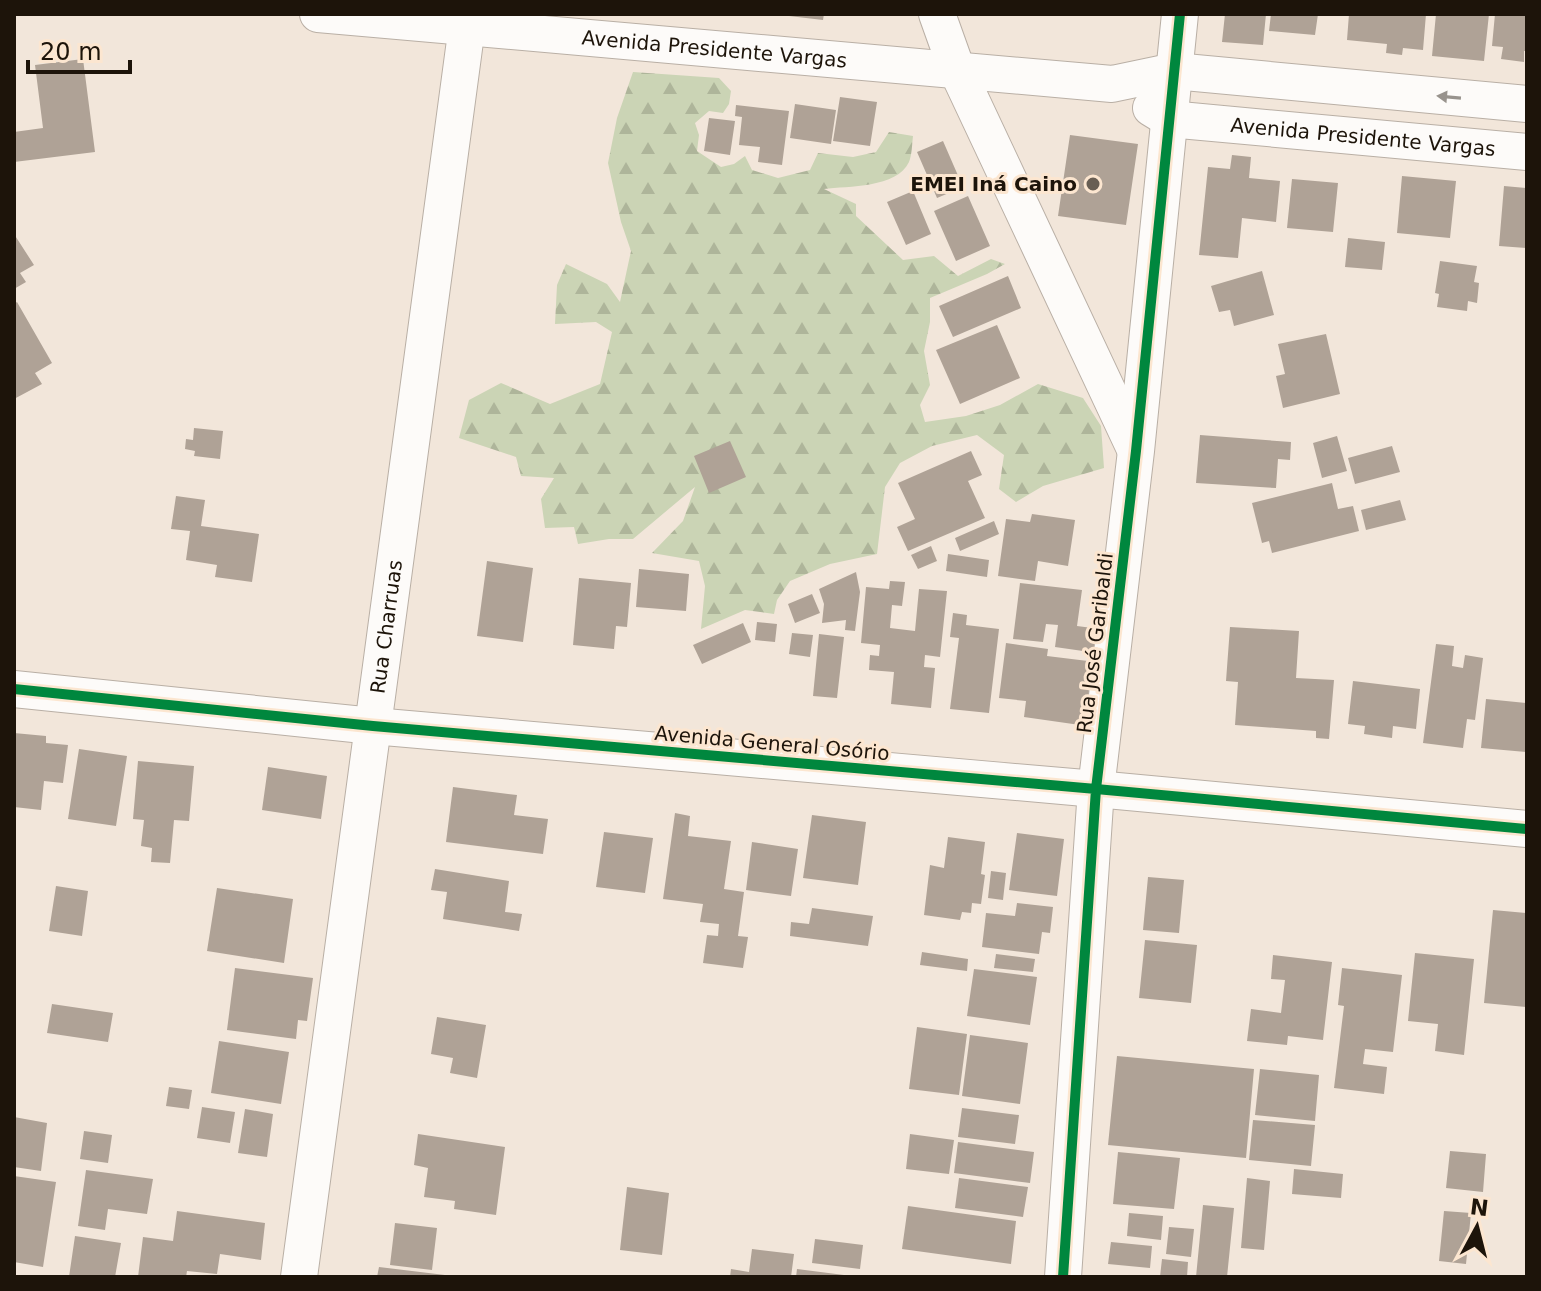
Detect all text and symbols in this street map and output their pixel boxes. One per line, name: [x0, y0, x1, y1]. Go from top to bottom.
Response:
scale bar: [28, 24, 130, 74]
street label: Avenida Presidente Vargas: [581, 25, 848, 73]
text: 20 m: [40, 38, 102, 66]
one-way arrow: [1436, 90, 1461, 103]
street label: Avenida Presidente Vargas: [1230, 113, 1497, 161]
place label: EMEI Iná Caino: [910, 172, 1077, 196]
marker: EMEI Iná Caino: [1084, 175, 1102, 193]
street label: Rua José Garibaldi: [1072, 551, 1118, 735]
street label: Rua Charruas: [365, 558, 407, 695]
street label: Avenida General Osório: [654, 721, 890, 765]
north arrow: [1437, 1187, 1517, 1267]
text: N: [1469, 1194, 1490, 1221]

